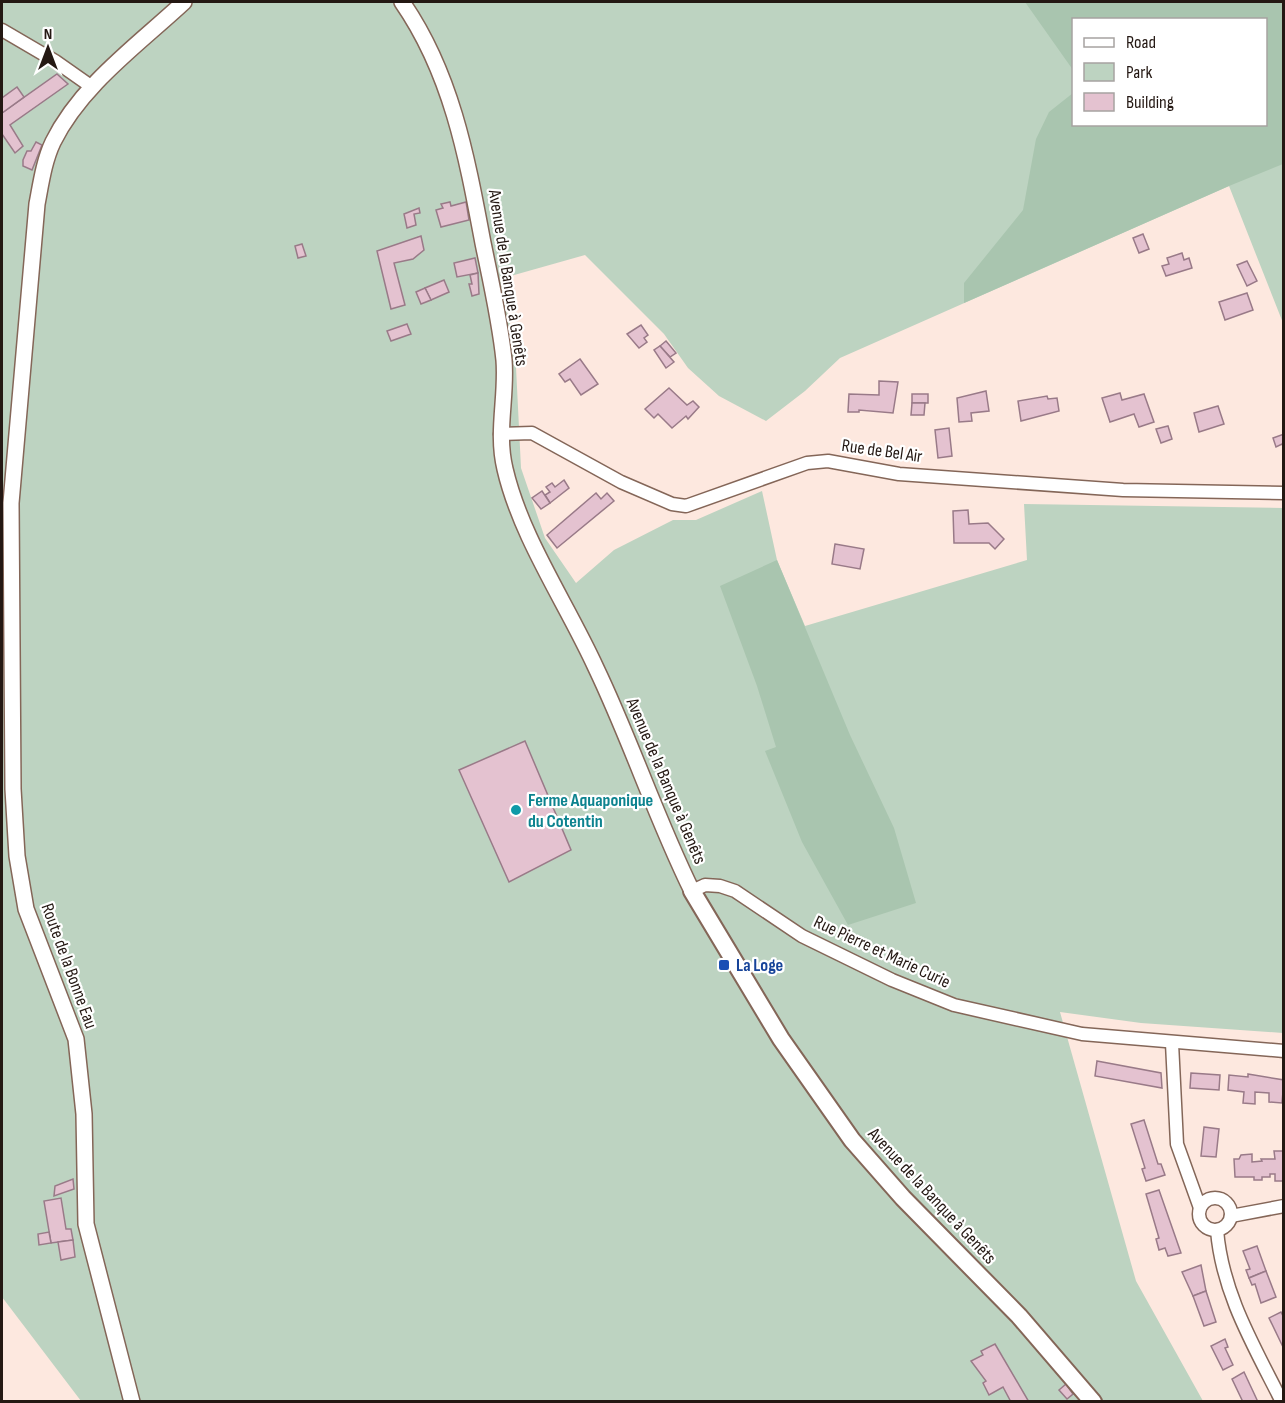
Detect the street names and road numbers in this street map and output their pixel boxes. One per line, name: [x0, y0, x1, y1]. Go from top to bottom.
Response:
street label: Avenue de la Banque à Genêts: [484, 187, 532, 368]
street label: Rue de Bel Air: [840, 435, 924, 467]
street label: Avenue de la Banque à Genêts: [621, 694, 710, 867]
street label: Route de la Bonne Eau: [37, 900, 101, 1032]
street label: Rue Pierre et Marie Curie: [811, 911, 953, 993]
street label: Avenue de la Banque à Genêts: [863, 1123, 1000, 1268]

